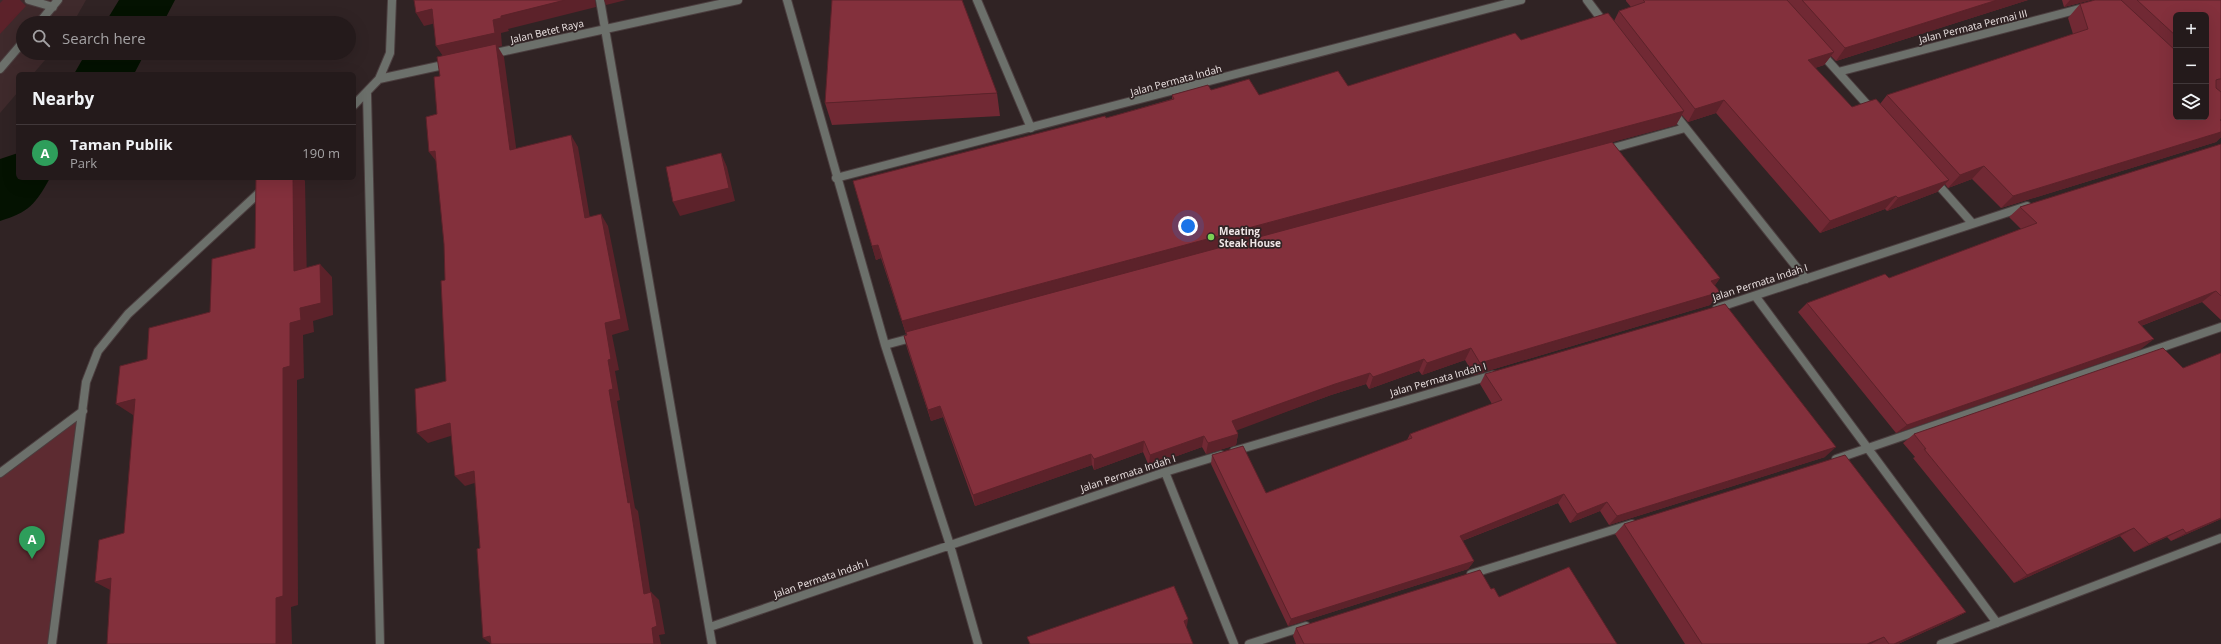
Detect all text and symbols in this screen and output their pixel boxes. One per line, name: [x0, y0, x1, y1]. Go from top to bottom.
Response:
street label: Jalan Permata Permai III: [1916, 6, 2029, 47]
map controls: [2173, 12, 2209, 120]
button: +: [2173, 12, 2209, 48]
search box: [16, 16, 356, 60]
street label: Jalan Betet Raya: [508, 16, 585, 46]
icon: search: [30, 27, 52, 49]
text: Search here: [62, 28, 146, 48]
button: −: [2173, 48, 2209, 84]
street label: Jalan Permata Indah: [1128, 61, 1223, 99]
button: layers: [2173, 84, 2209, 120]
text: Nearby: [32, 87, 94, 110]
text: Taman Publik: [70, 134, 173, 154]
text: A: [41, 144, 49, 162]
text: 190 m: [302, 144, 340, 162]
text: Park: [70, 154, 97, 172]
your location: [1178, 216, 1198, 236]
place label: Meating Steak House: [1219, 224, 1281, 250]
marker: Meating Steak House: [1206, 232, 1216, 242]
street label: Jalan Permata Indah I: [1710, 260, 1809, 304]
street label: Jalan Permata Indah I: [1387, 359, 1488, 400]
street label: Jalan Permata Indah I: [1078, 451, 1177, 495]
pin: A: [19, 526, 45, 559]
street label: Jalan Permata Indah I: [771, 555, 870, 601]

